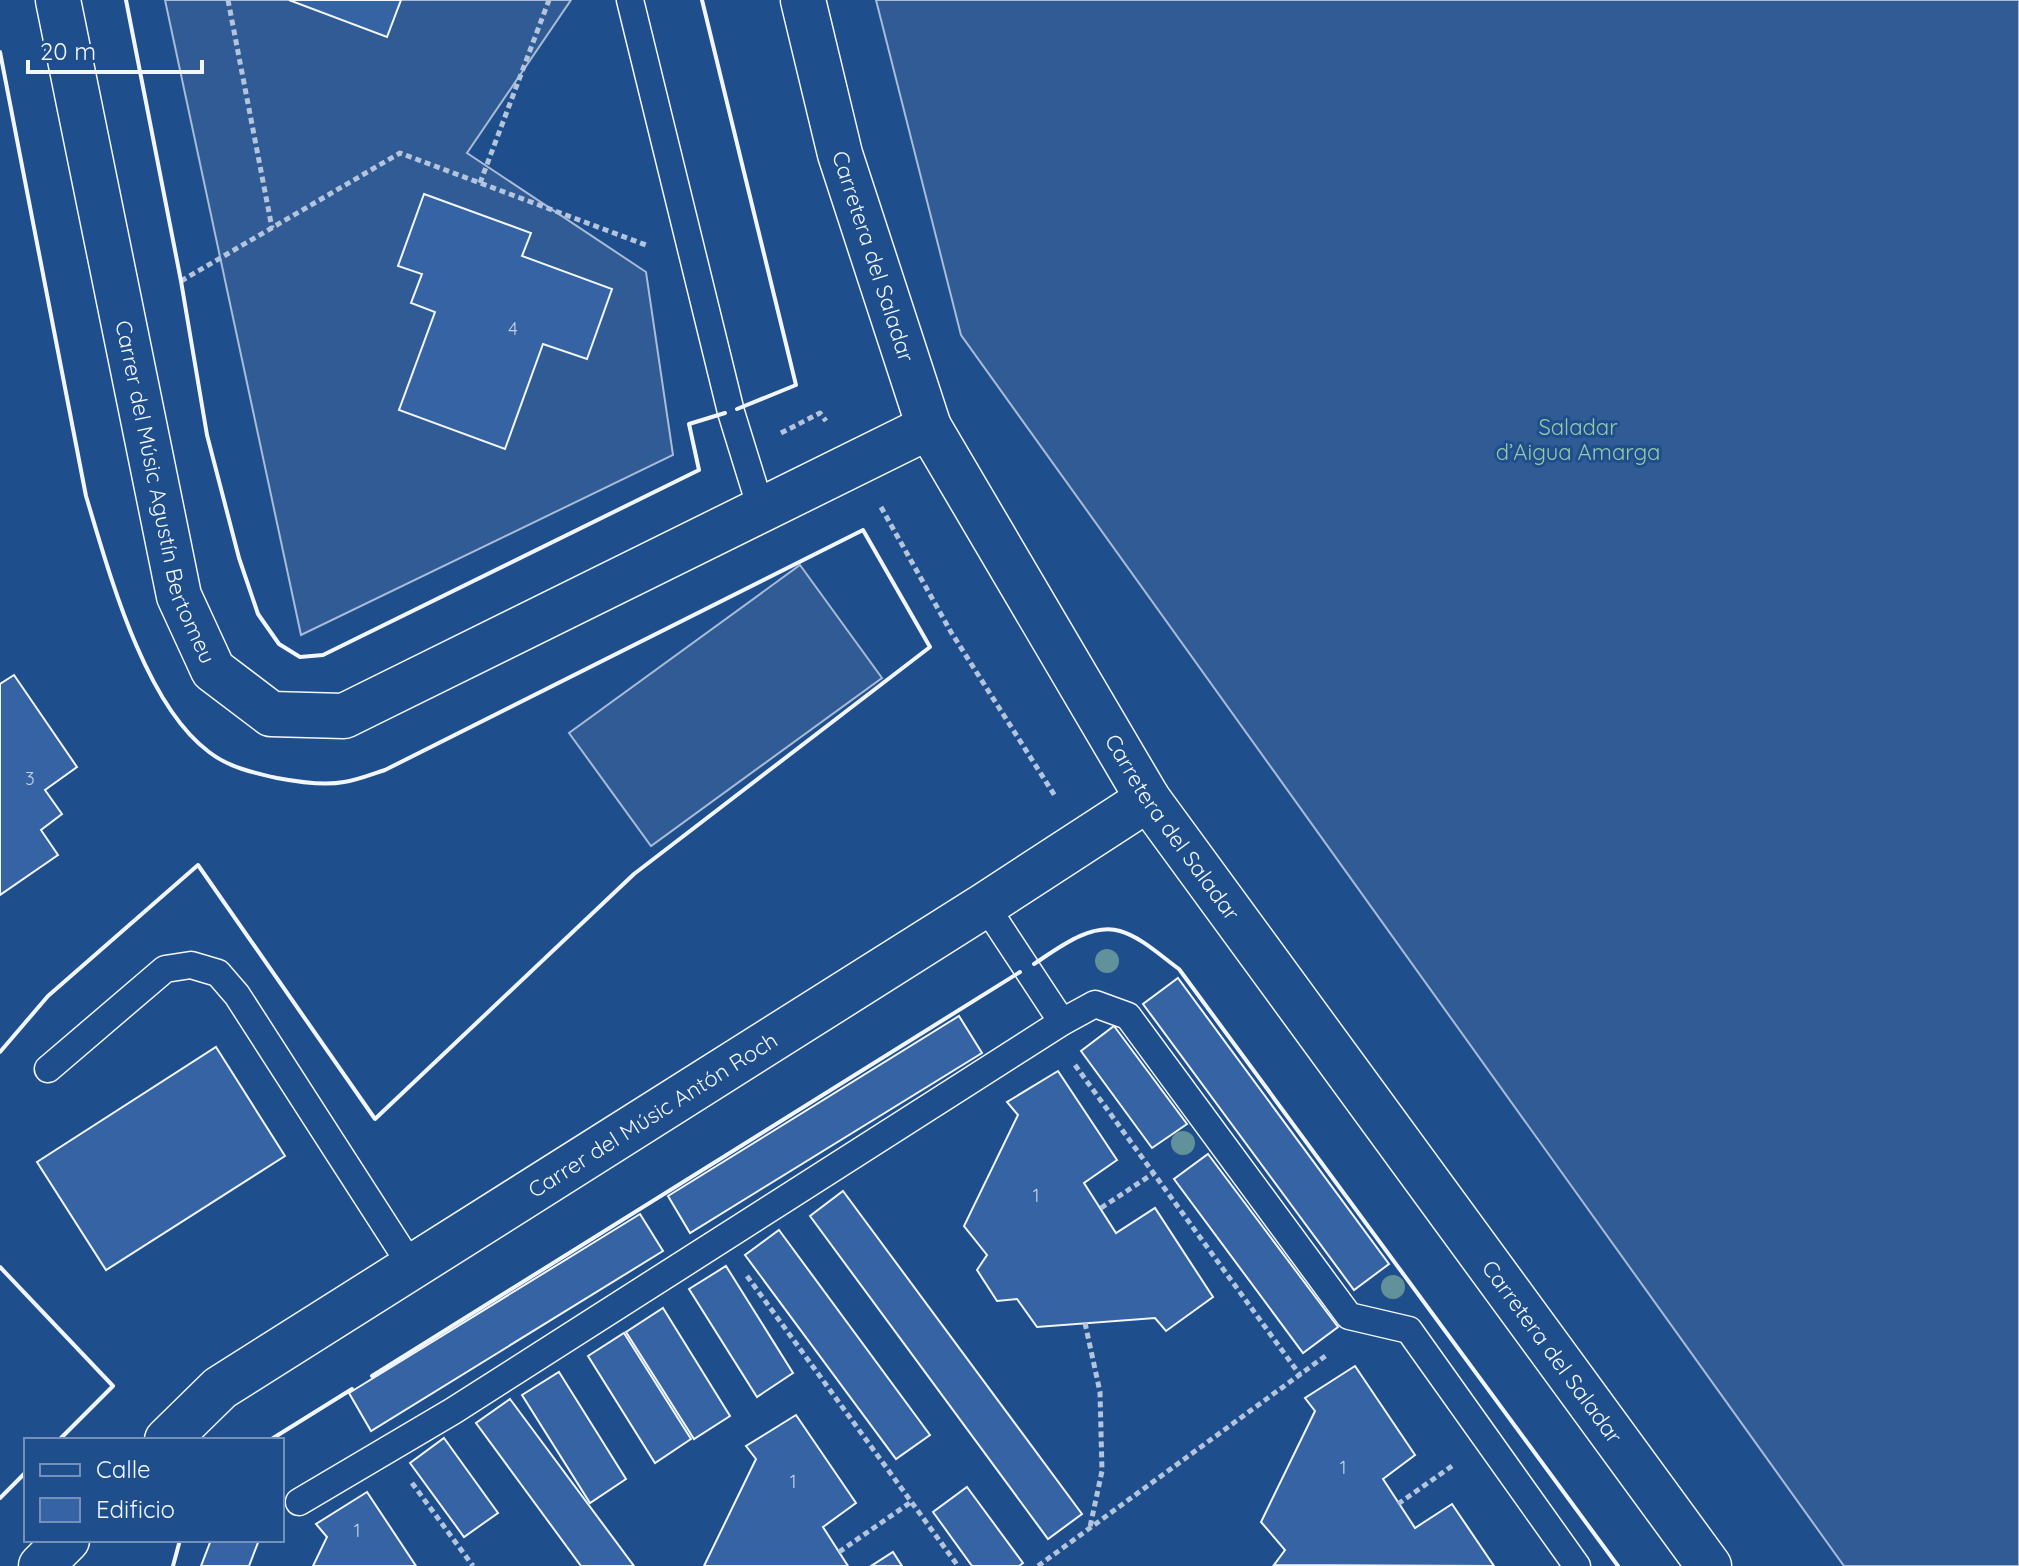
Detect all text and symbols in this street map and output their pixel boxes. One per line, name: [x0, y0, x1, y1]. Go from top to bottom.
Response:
scale bar: [28, 24, 202, 74]
text: 20 m: [40, 36, 96, 66]
street label: Carretera del Saladar: [826, 147, 921, 366]
house number: 4: [508, 317, 518, 340]
street label: Carrer del Músic Agustín Bertomeu: [109, 318, 222, 668]
park label: Saladar d’Aigua Amarga: [1496, 413, 1660, 466]
street label: Carretera del Saladar: [1099, 729, 1246, 926]
house number: 3: [25, 767, 35, 790]
street label: Carrer del Músic Antón Roch: [523, 1026, 783, 1204]
house number: 1: [1033, 1184, 1039, 1207]
street label: Carretera del Saladar: [1476, 1255, 1629, 1449]
legend: [24, 1438, 284, 1542]
text: Calle: [96, 1454, 151, 1484]
house number: 1: [1340, 1456, 1346, 1479]
house number: 1: [790, 1470, 796, 1493]
text: Edificio: [96, 1494, 175, 1524]
house number: 1: [354, 1519, 360, 1542]

